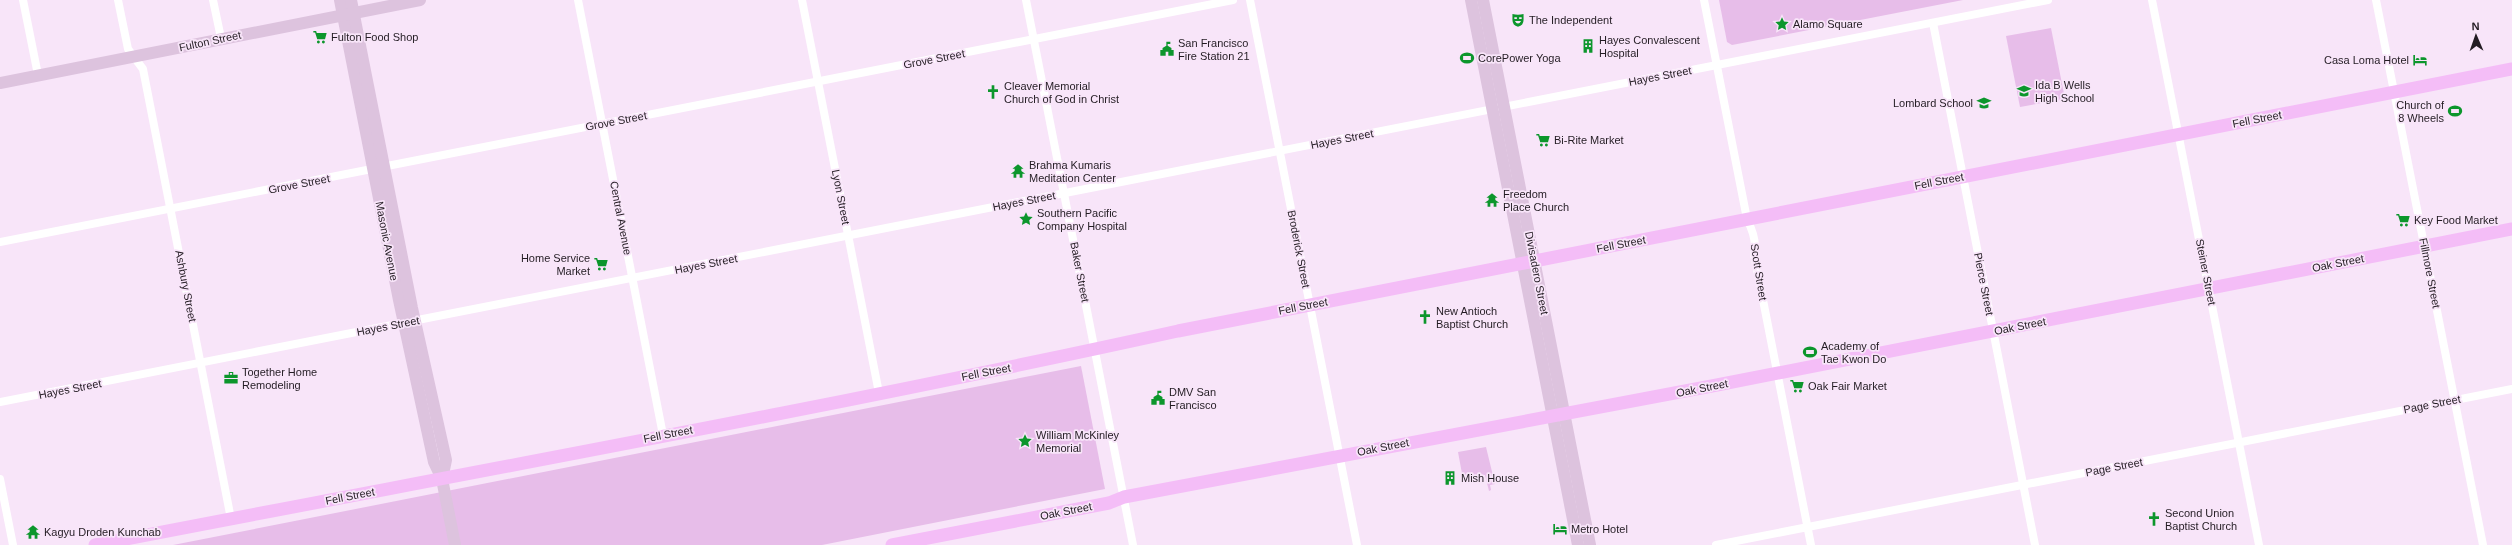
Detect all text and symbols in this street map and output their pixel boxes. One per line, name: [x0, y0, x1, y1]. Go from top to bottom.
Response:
theatre icon: The Independent: [1510, 12, 1526, 28]
place label: The Independent: [1529, 14, 1612, 26]
place icon: Alamo Square: [1774, 16, 1790, 32]
north arrow: [2456, 16, 2496, 56]
place label: Alamo Square: [1793, 18, 1863, 30]
text: N: [2471, 20, 2480, 32]
street label: Fulton Street: [178, 29, 242, 53]
supermarket icon: Fulton Food Shop: [312, 29, 328, 45]
place label: Fulton Food Shop: [331, 31, 418, 43]
place label: Hayes Convalescent Hospital: [1599, 34, 1700, 59]
place label: San Francisco Fire Station 21: [1178, 37, 1250, 62]
building icon: Hayes Convalescent Hospital: [1580, 38, 1596, 54]
public building icon: San Francisco Fire Station 21: [1159, 41, 1175, 57]
street label: Grove Street: [902, 47, 966, 71]
sports icon: CorePower Yoga: [1459, 50, 1475, 66]
place label: CorePower Yoga: [1478, 52, 1561, 64]
hotel icon: Casa Loma Hotel: [2412, 52, 2428, 68]
place label: Casa Loma Hotel: [2324, 54, 2409, 66]
street label: Hayes Street: [1628, 64, 1692, 88]
place label: Ida B Wells High School: [2035, 79, 2094, 104]
place label: Cleaver Memorial Church of God in Christ: [1004, 80, 1119, 105]
school or university icon: Ida B Wells High School: [2016, 83, 2032, 99]
church icon: Cleaver Memorial Church of God in Christ: [985, 84, 1001, 100]
school or university icon: Lombard School: [1976, 95, 1992, 111]
place label: Lombard School: [1893, 97, 1973, 109]
place label: Church of 8 Wheels: [2396, 99, 2445, 124]
sports icon: Church of 8 Wheels: [2447, 103, 2463, 119]
street label: Fell Street: [2231, 108, 2283, 130]
street label: Grove Street: [584, 109, 648, 133]
street label: Hayes Street: [1310, 127, 1374, 151]
supermarket icon: Bi-Rite Market: [1535, 132, 1551, 148]
place label: Bi-Rite Market: [1554, 134, 1624, 146]
place label: Brahma Kumaris Meditation Center: [1029, 159, 1116, 184]
temple icon: Brahma Kumaris Meditation Center: [1010, 163, 1026, 179]
street label: Lyon Street: [830, 168, 852, 226]
street label: Fell Street: [1913, 170, 1965, 192]
street label: Grove Street: [267, 172, 331, 196]
street label: Central Avenue: [608, 180, 634, 256]
place label: Freedom Place Church: [1503, 188, 1569, 213]
street label: Hayes Street: [992, 189, 1056, 213]
temple icon: Freedom Place Church: [1484, 192, 1500, 208]
street label: Masonic Avenue: [373, 200, 401, 282]
place label: Southern Pacific Company Hospital: [1037, 207, 1127, 232]
street label: Broderick Street: [1286, 209, 1312, 289]
place icon: Southern Pacific Company Hospital: [1018, 211, 1034, 227]
supermarket icon: Key Food Market: [2395, 212, 2411, 228]
place label: Key Food Market: [2414, 214, 2498, 226]
street label: Divisadero Street: [1523, 230, 1551, 316]
street label: Fell Street: [1595, 233, 1647, 255]
street label: Fillmore Street: [2417, 237, 2443, 309]
street label: Steiner Street: [2194, 238, 2218, 306]
street label: Baker Street: [1068, 241, 1092, 303]
street label: Scott Street: [1749, 243, 1769, 301]
street label: Ashbury Street: [173, 249, 199, 323]
place label: Home Service Market: [521, 252, 590, 277]
street label: Hayes Street: [674, 252, 738, 276]
street label: Pierce Street: [1972, 252, 1996, 316]
street label: Oak Street: [2311, 252, 2365, 274]
supermarket icon: Home Service Market: [593, 256, 609, 272]
street label: Fell Street: [1277, 295, 1329, 317]
place label: New Antioch Baptist Church: [1436, 305, 1508, 330]
church icon: New Antioch Baptist Church: [1417, 309, 1433, 325]
street label: Hayes Street: [356, 314, 420, 338]
street label: Oak Street: [1993, 315, 2047, 337]
place label: Academy of Tae Kwon Do: [1821, 340, 1886, 365]
sports icon: Academy of Tae Kwon Do: [1802, 344, 1818, 360]
street label: Fell Street: [960, 361, 1012, 383]
place label: Together Home Remodeling: [242, 366, 317, 391]
office icon: Together Home Remodeling: [223, 370, 239, 386]
street label: Hayes Street: [38, 377, 102, 401]
street label: Oak Street: [1675, 377, 1729, 399]
supermarket icon: Oak Fair Market: [1789, 378, 1805, 394]
place label: Oak Fair Market: [1808, 380, 1887, 392]
place label: DMV San Francisco: [1169, 386, 1217, 411]
public building icon: DMV San Francisco: [1150, 390, 1166, 406]
street label: Page Street: [2402, 393, 2462, 415]
street label: Fell Street: [642, 423, 694, 445]
place label: William McKinley Memorial: [1036, 429, 1120, 454]
place icon: William McKinley Memorial: [1017, 433, 1033, 449]
street label: Oak Street: [1356, 436, 1410, 458]
street label: Page Street: [2084, 456, 2144, 478]
building icon: Mish House: [1442, 470, 1458, 486]
place label: Mish House: [1461, 472, 1519, 484]
street label: Fell Street: [324, 485, 376, 507]
street label: Oak Street: [1039, 500, 1093, 522]
place label: Second Union Baptist Church: [2165, 507, 2237, 532]
church icon: Second Union Baptist Church: [2146, 511, 2162, 527]
hotel icon: Metro Hotel: [1552, 521, 1568, 537]
place label: Metro Hotel: [1571, 523, 1628, 535]
temple icon: Kagyu Droden Kunchab: [25, 524, 41, 540]
place label: Kagyu Droden Kunchab: [44, 526, 161, 538]

